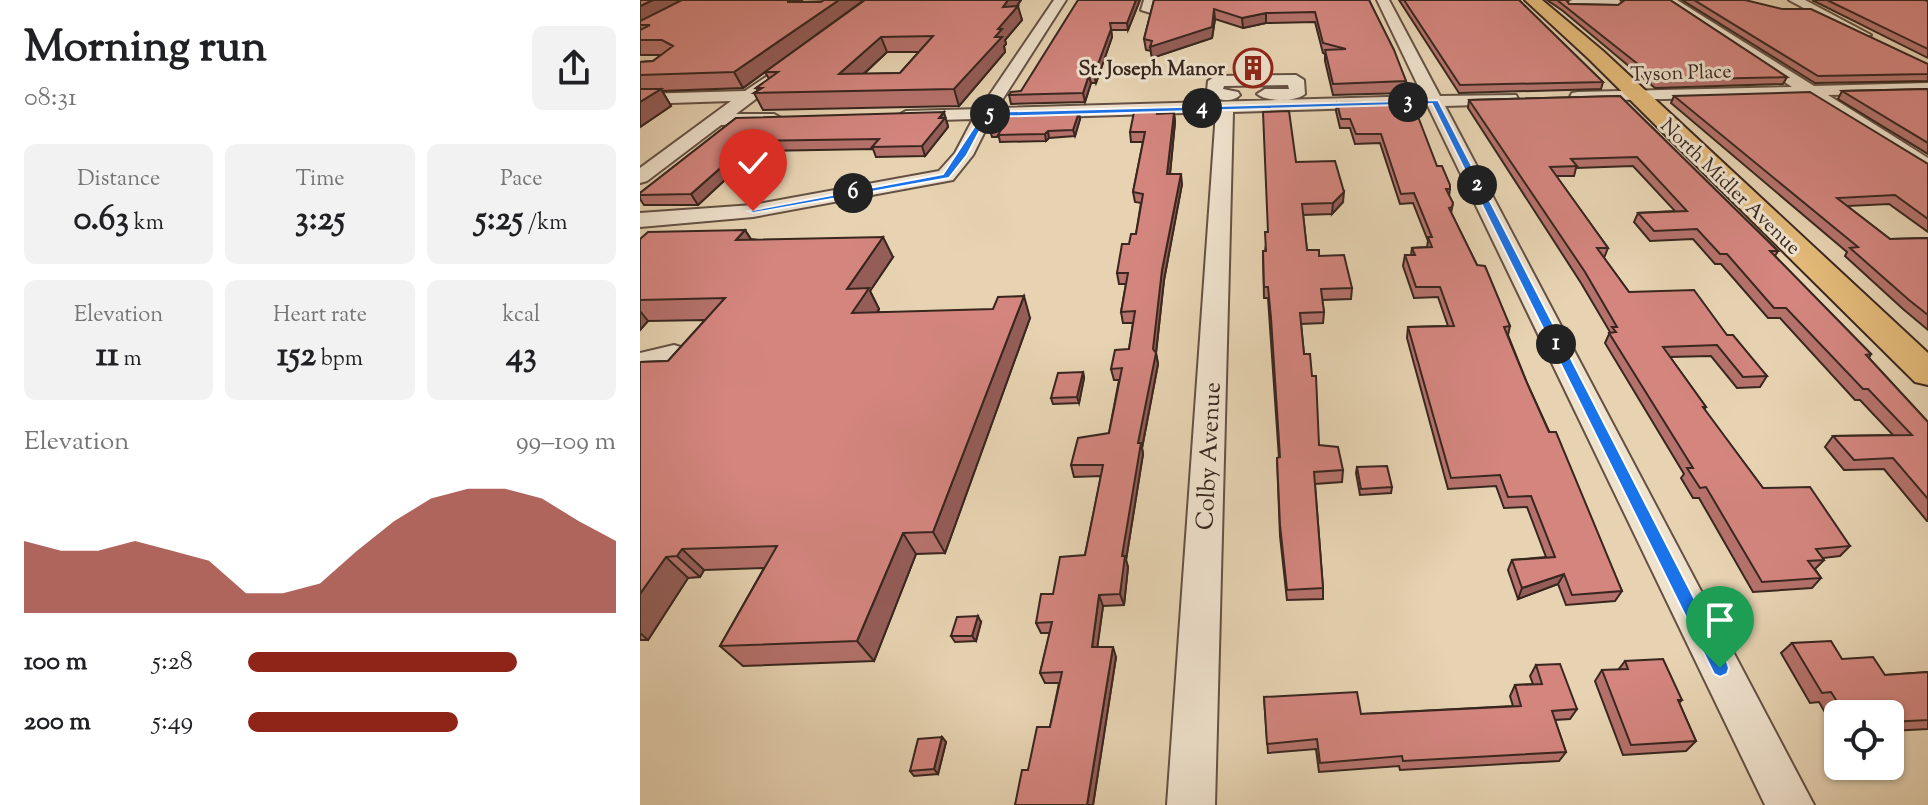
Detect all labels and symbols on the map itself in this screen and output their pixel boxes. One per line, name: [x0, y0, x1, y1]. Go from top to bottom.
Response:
building icon: St. Joseph Manor: [1232, 47, 1274, 89]
place label: St. Joseph Manor: [1079, 56, 1225, 85]
street label: Tyson Place: [1630, 58, 1732, 91]
pin: 3: [1388, 82, 1428, 122]
pin: 4: [1182, 88, 1222, 128]
pin: 5: [970, 94, 1010, 134]
street label: North Midler Avenue: [1652, 113, 1806, 263]
pin: [719, 129, 787, 211]
pin: 2: [1457, 165, 1497, 205]
pin: 6: [833, 173, 873, 213]
pin: 1: [1536, 324, 1576, 364]
street label: Colby Avenue: [1189, 381, 1231, 531]
pin: [1686, 586, 1754, 668]

